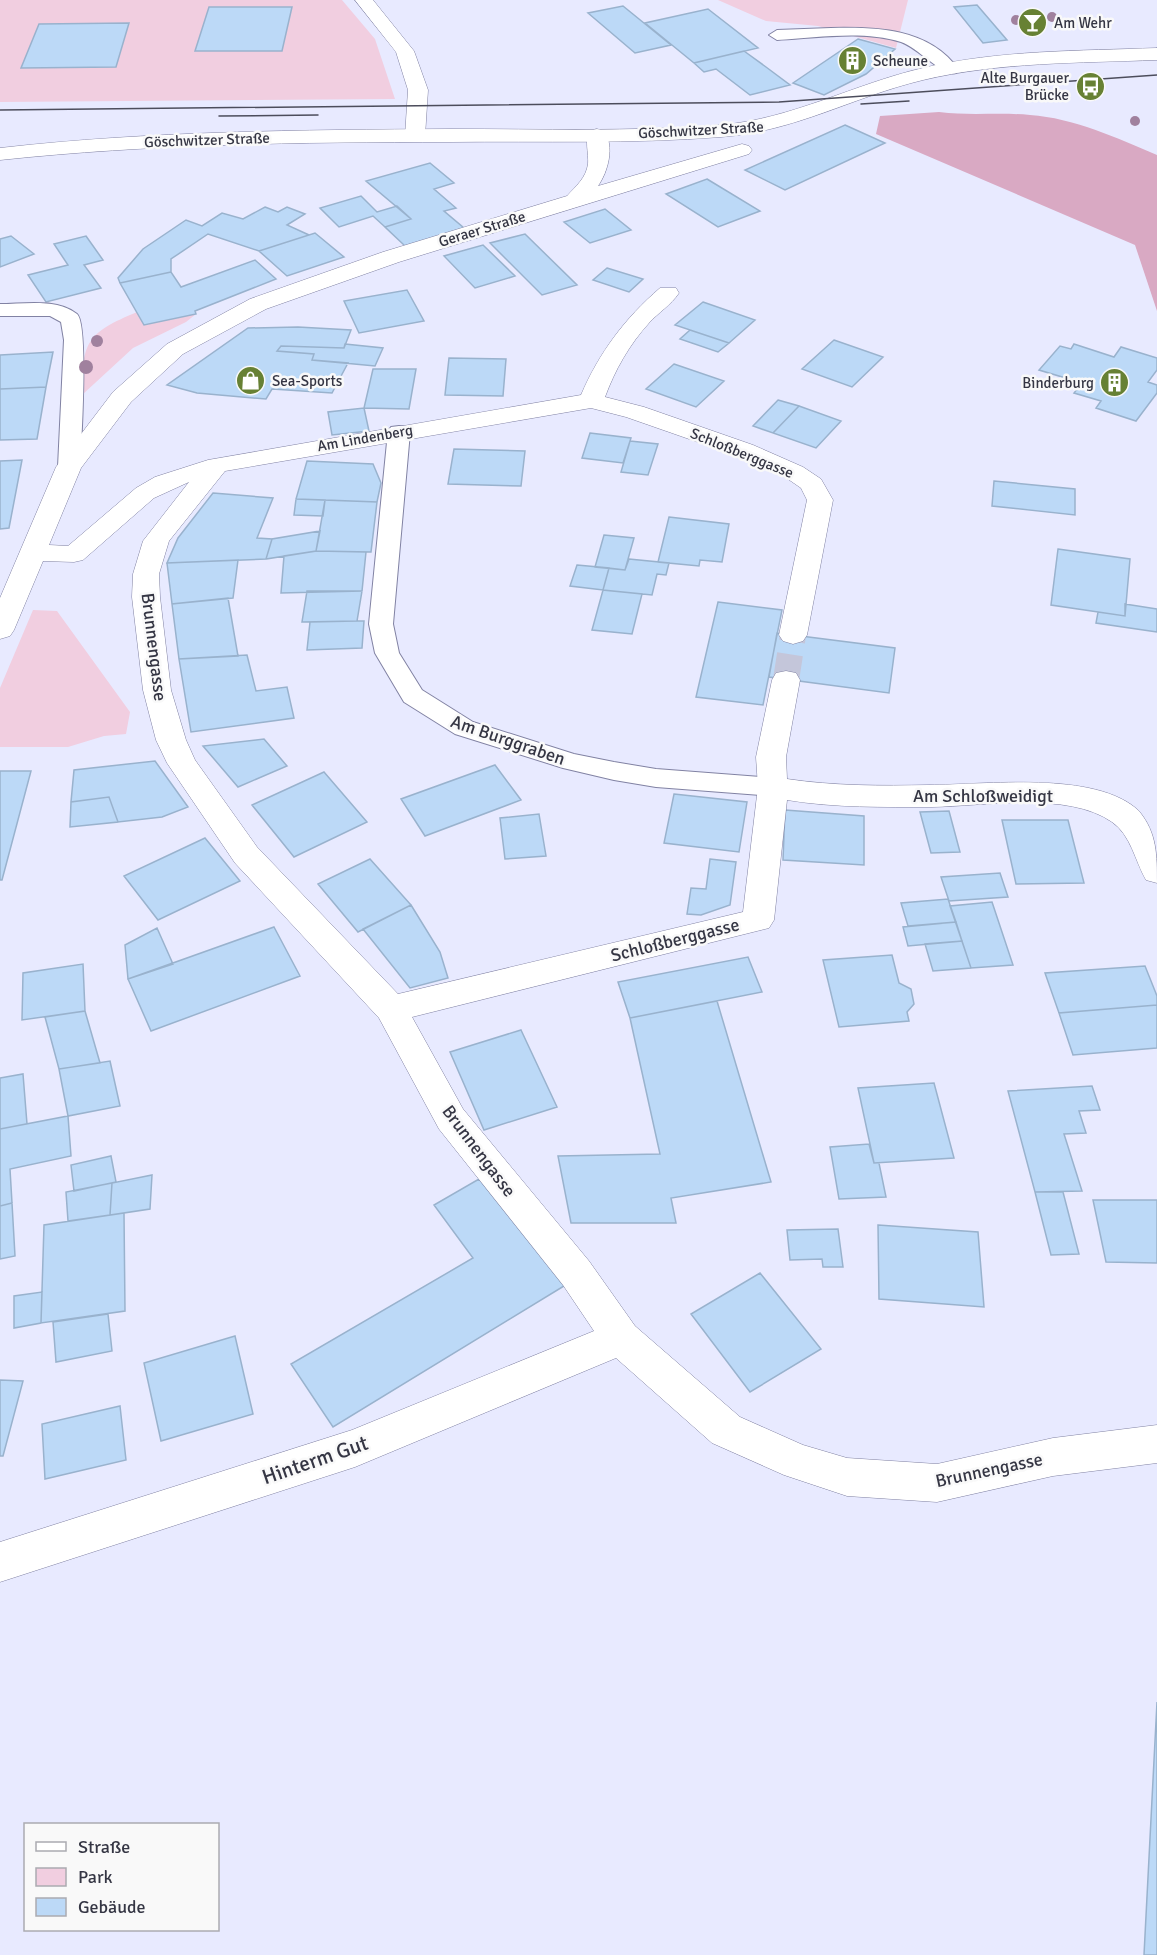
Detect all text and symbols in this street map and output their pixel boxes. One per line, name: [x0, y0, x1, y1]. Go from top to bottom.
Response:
bar icon: Am Wehr: [1017, 7, 1049, 39]
place label: Am Wehr: [1054, 14, 1112, 32]
building icon: Scheune: [836, 45, 868, 77]
place label: Scheune: [873, 52, 928, 70]
place label: Alte Burgauer Brücke: [981, 69, 1069, 104]
bus stop icon: Alte Burgauer Brücke: [1074, 71, 1106, 103]
street label: Göschwitzer Straße: [638, 118, 764, 142]
street label: Göschwitzer Straße: [144, 129, 270, 151]
street label: Geraer Straße: [436, 207, 528, 251]
shop icon: Sea-Sports: [235, 365, 267, 397]
building icon: Binderburg: [1099, 367, 1131, 399]
place label: Sea-Sports: [272, 372, 343, 390]
place label: Binderburg: [1022, 374, 1094, 392]
street label: Am Lindenberg: [316, 421, 414, 455]
street label: Schloßberggasse: [688, 424, 796, 482]
street label: Brunnengasse: [136, 592, 172, 702]
street label: Am Burggraben: [448, 710, 568, 770]
street label: Am Schloßweidigt: [913, 785, 1053, 807]
street label: Schloßberggasse: [608, 913, 742, 967]
street label: Brunnengasse: [437, 1101, 521, 1201]
street label: Hinterm Gut: [259, 1430, 371, 1490]
street label: Brunnengasse: [933, 1448, 1045, 1492]
legend: [24, 1823, 219, 1931]
text: Straße: [78, 1836, 130, 1858]
text: Park: [78, 1866, 113, 1888]
text: Gebäude: [78, 1896, 146, 1918]

